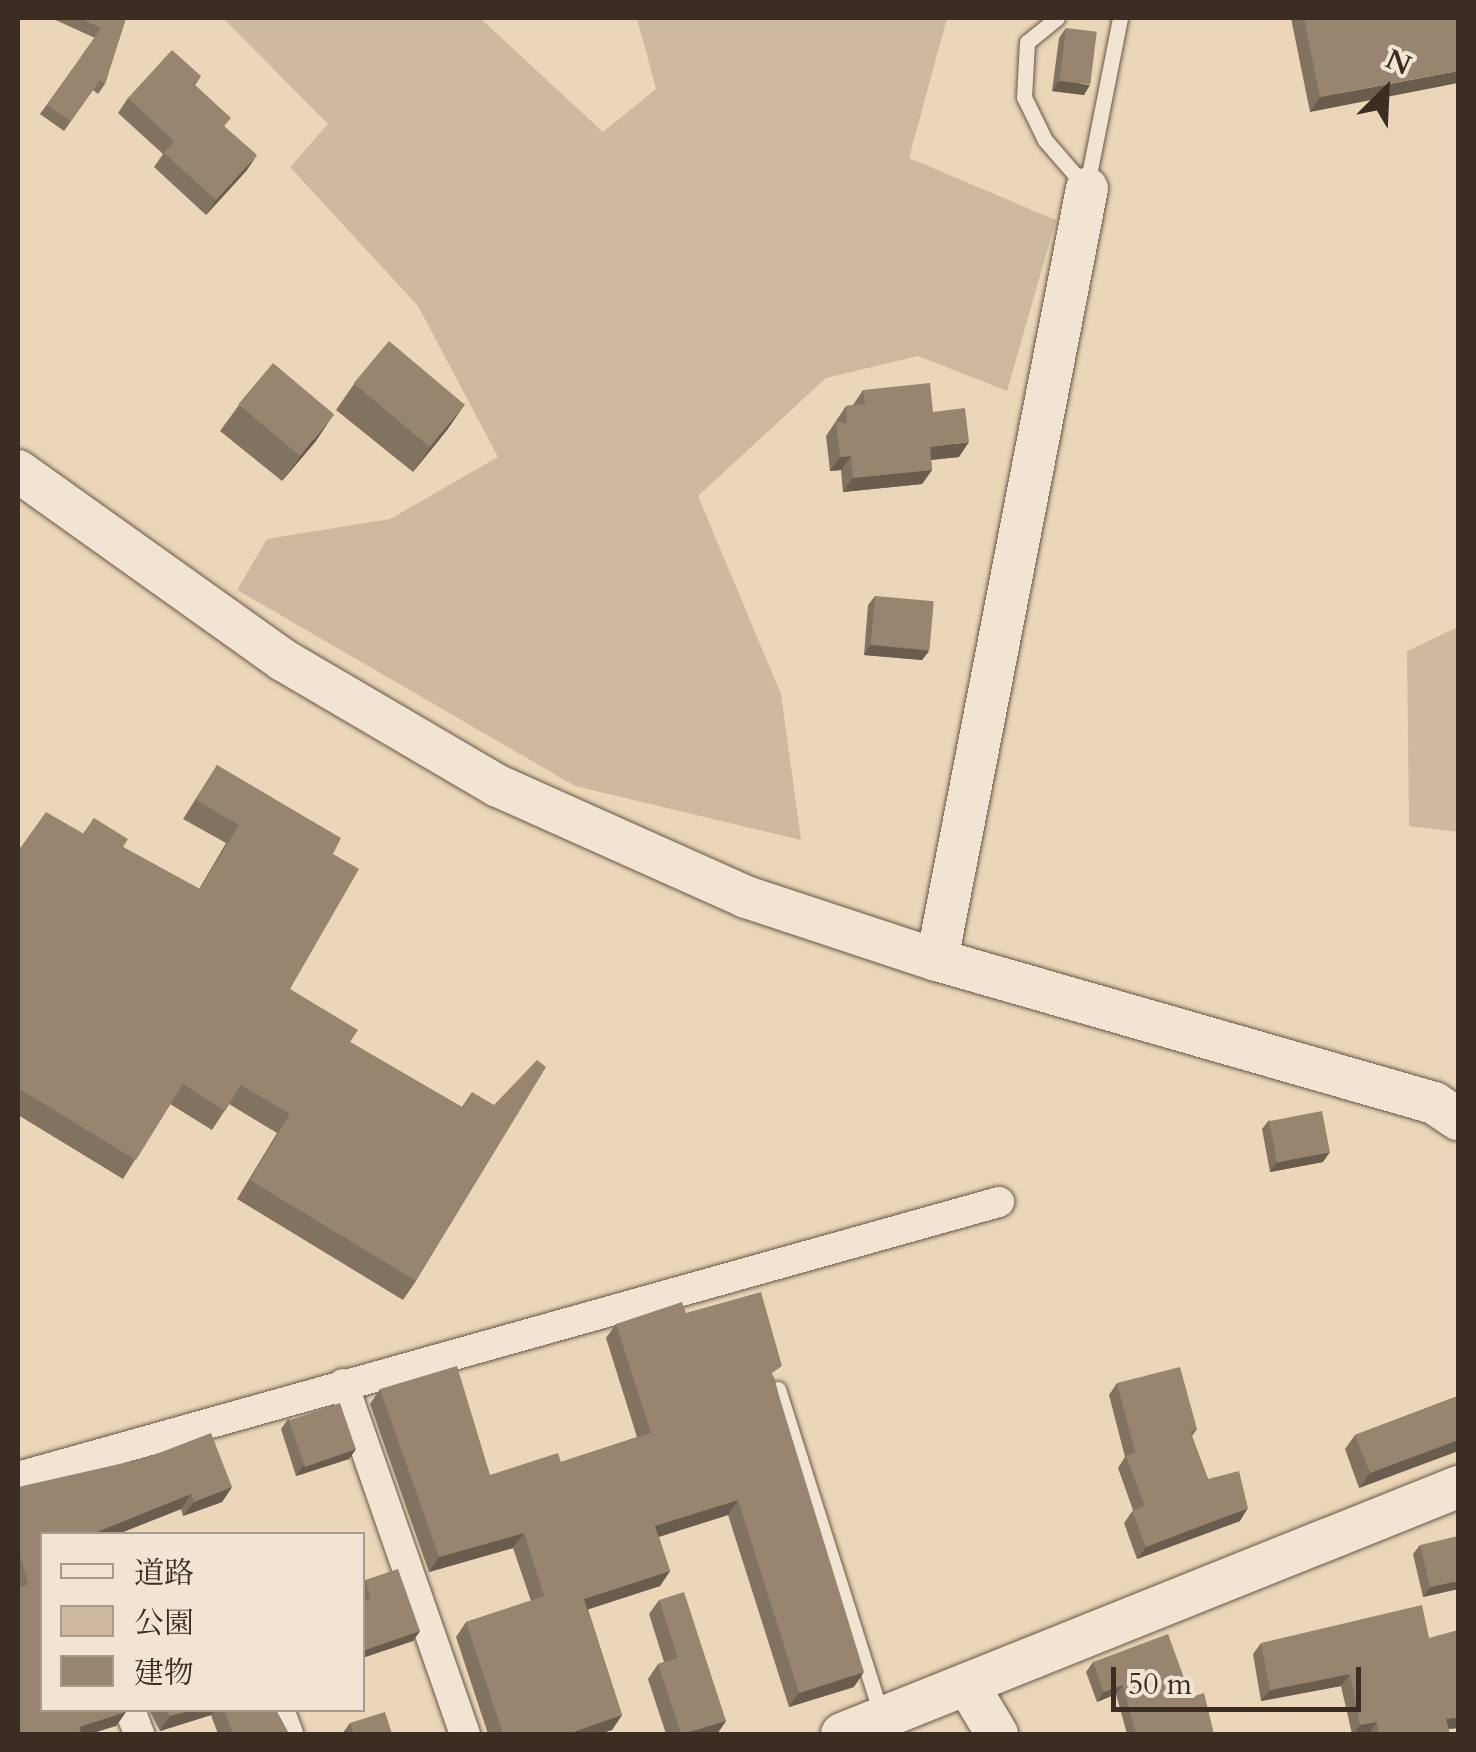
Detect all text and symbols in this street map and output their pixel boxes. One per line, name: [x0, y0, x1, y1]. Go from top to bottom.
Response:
north arrow: [1336, 40, 1436, 140]
text: N: [1379, 40, 1417, 85]
legend: [40, 1532, 365, 1712]
text: 道路: [134, 1553, 194, 1594]
text: 公園: [134, 1603, 194, 1644]
scale bar: [1116, 1647, 1366, 1709]
text: 建物: [134, 1653, 194, 1694]
text: 50 m: [1128, 1664, 1192, 1705]

